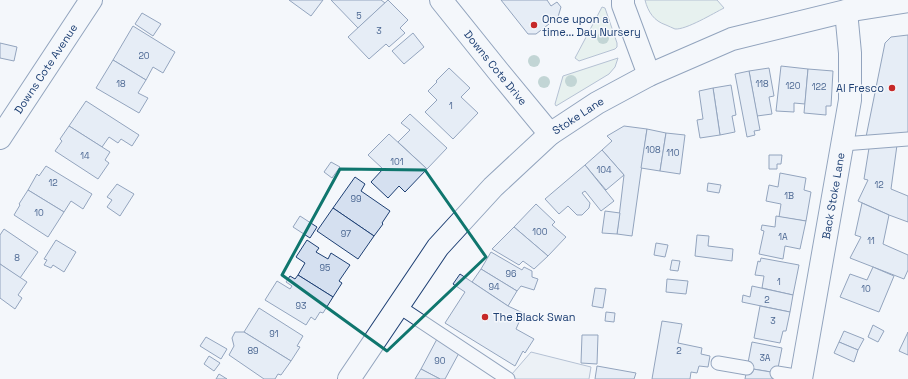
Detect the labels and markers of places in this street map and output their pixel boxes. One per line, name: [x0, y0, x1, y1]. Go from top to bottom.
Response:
place label: Once upon a time... Day Nursery: [542, 12, 641, 39]
marker: Once upon a time... Day Nursery: [529, 20, 539, 30]
place label: Al Fresco: [836, 81, 884, 95]
marker: Al Fresco: [887, 83, 897, 93]
place label: The Black Swan: [493, 310, 576, 324]
marker: The Black Swan: [480, 312, 490, 322]

